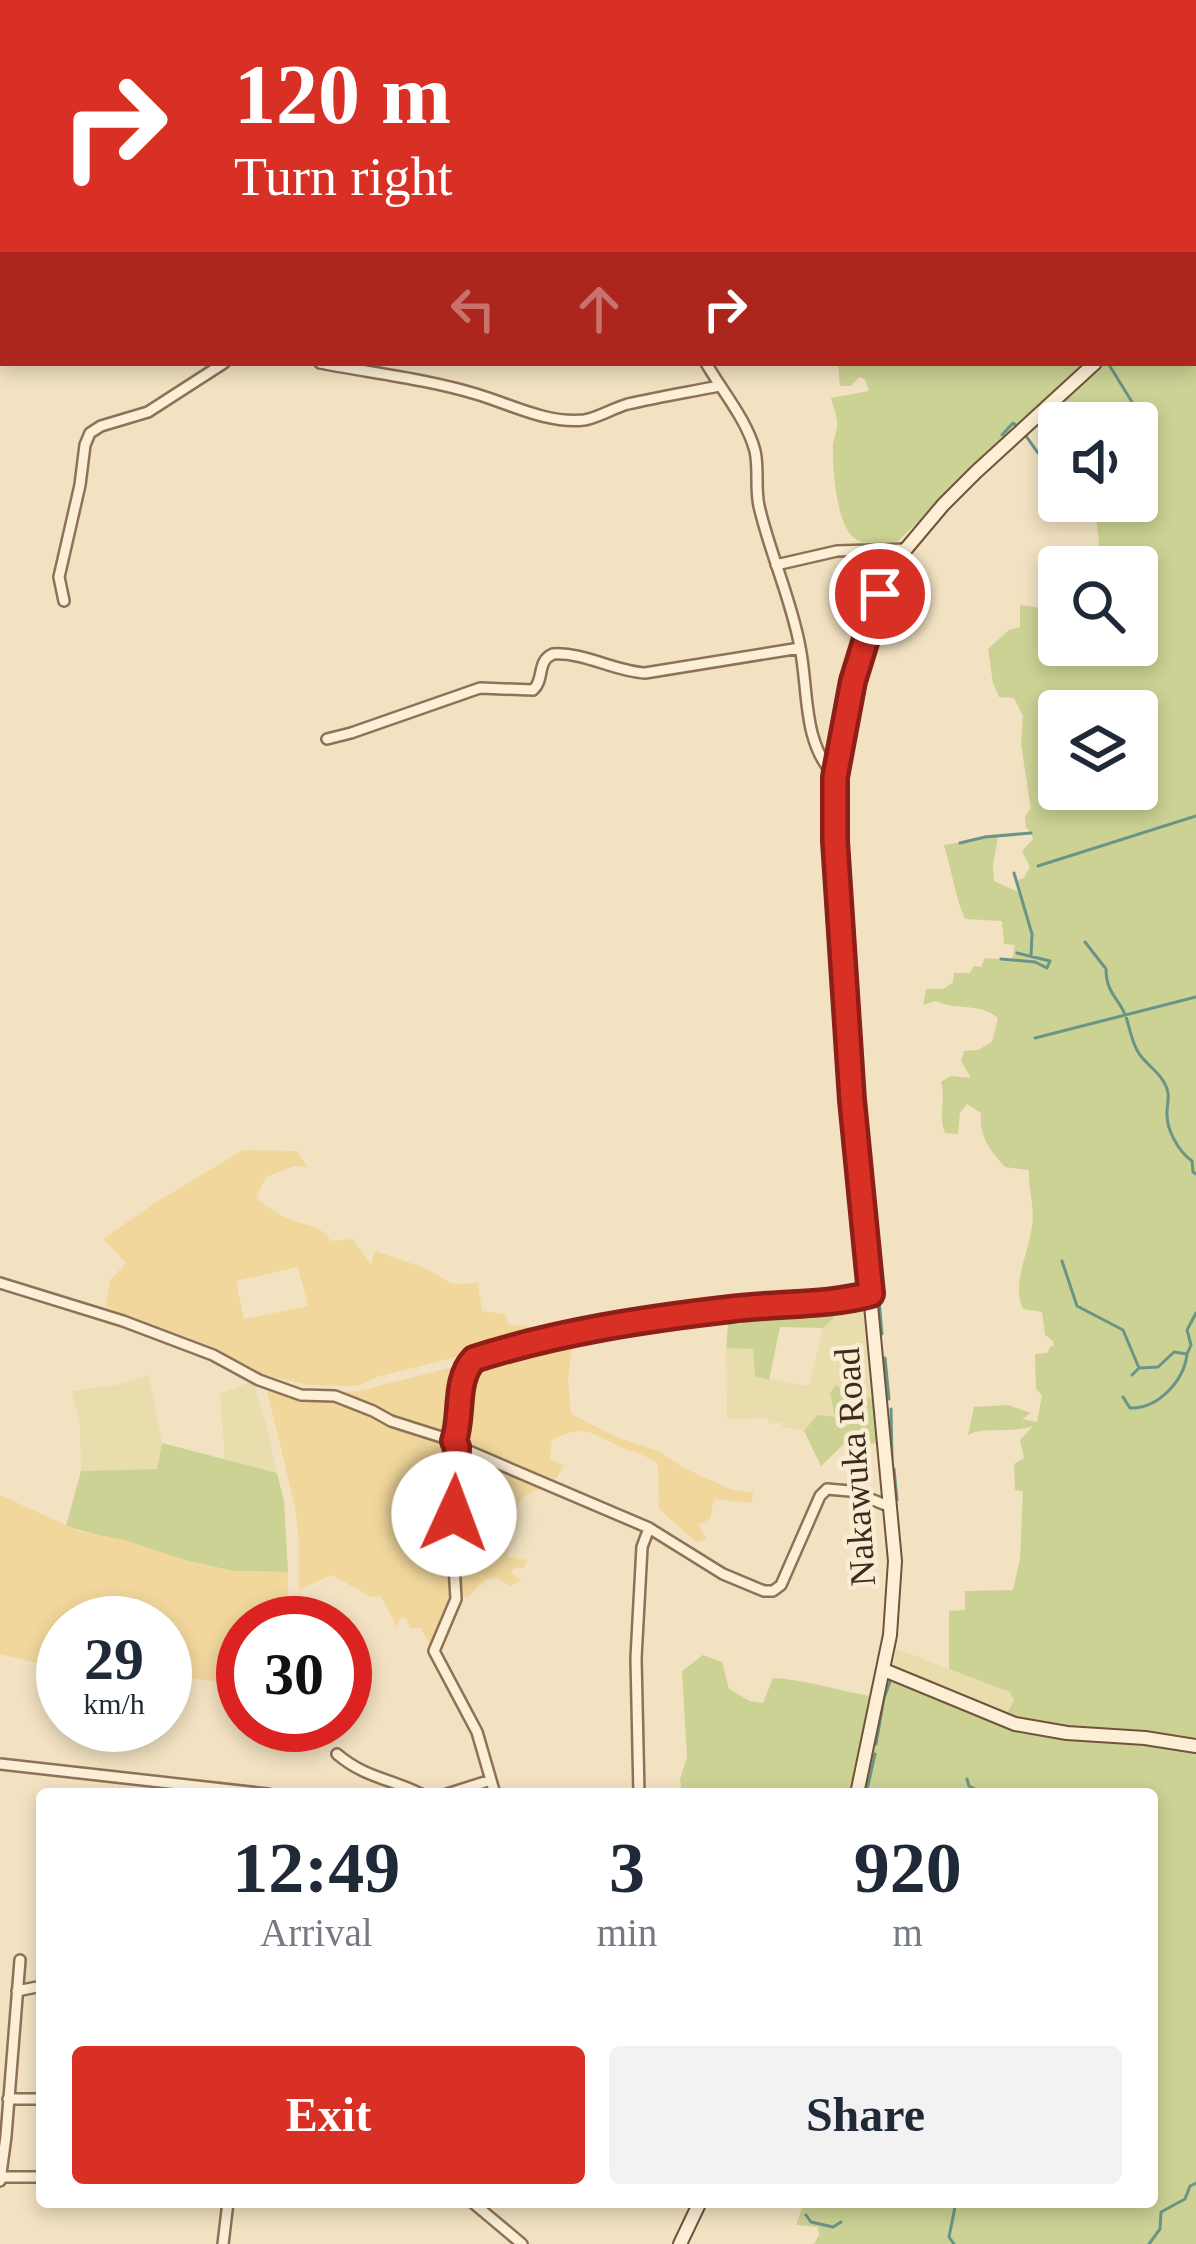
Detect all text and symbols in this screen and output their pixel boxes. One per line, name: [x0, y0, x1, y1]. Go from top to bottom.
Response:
icon: right: [36, 48, 192, 204]
text: 120 m: [234, 48, 451, 141]
text: Turn right: [234, 147, 453, 207]
icon: left: [440, 276, 506, 342]
icon: ahead: [566, 276, 632, 342]
icon: right: [692, 276, 758, 342]
map controls: [1038, 402, 1158, 810]
button: sound: [1038, 402, 1158, 522]
pin: [829, 543, 931, 645]
button: search: [1038, 546, 1158, 666]
icon: arrive: [847, 561, 913, 627]
button: layers: [1038, 690, 1158, 810]
street label: Nakawuka Road: [827, 1346, 883, 1587]
position arrow: [391, 1451, 517, 1577]
speed limit sign: 30: [216, 1596, 372, 1752]
text: 29: [84, 1626, 144, 1692]
text: km/h: [83, 1687, 145, 1720]
text: 12:49: [232, 1828, 400, 1908]
text: 3: [609, 1828, 645, 1908]
text: 920: [854, 1828, 962, 1908]
text: Arrival: [260, 1911, 373, 1954]
text: min: [597, 1911, 657, 1954]
text: m: [892, 1911, 923, 1954]
button: Exit: [72, 2046, 585, 2184]
button: Share: [609, 2046, 1122, 2184]

